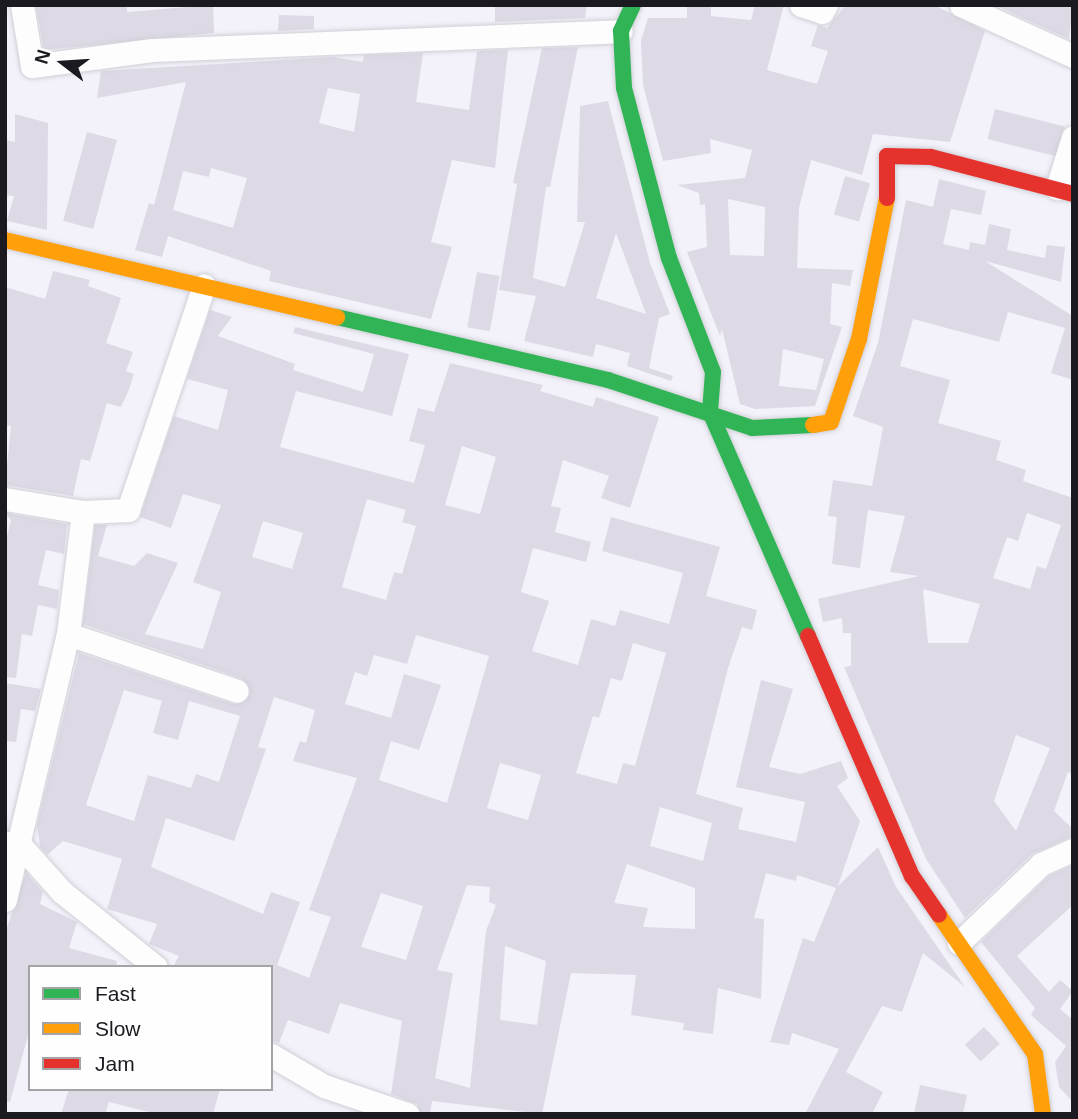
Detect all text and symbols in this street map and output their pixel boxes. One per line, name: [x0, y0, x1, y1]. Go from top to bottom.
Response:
north arrow: [28, 28, 98, 98]
text: N: [30, 47, 54, 66]
legend: [28, 965, 273, 1091]
text: Fast: [95, 982, 136, 1005]
text: Slow: [95, 1017, 141, 1040]
text: Jam: [95, 1052, 135, 1075]

